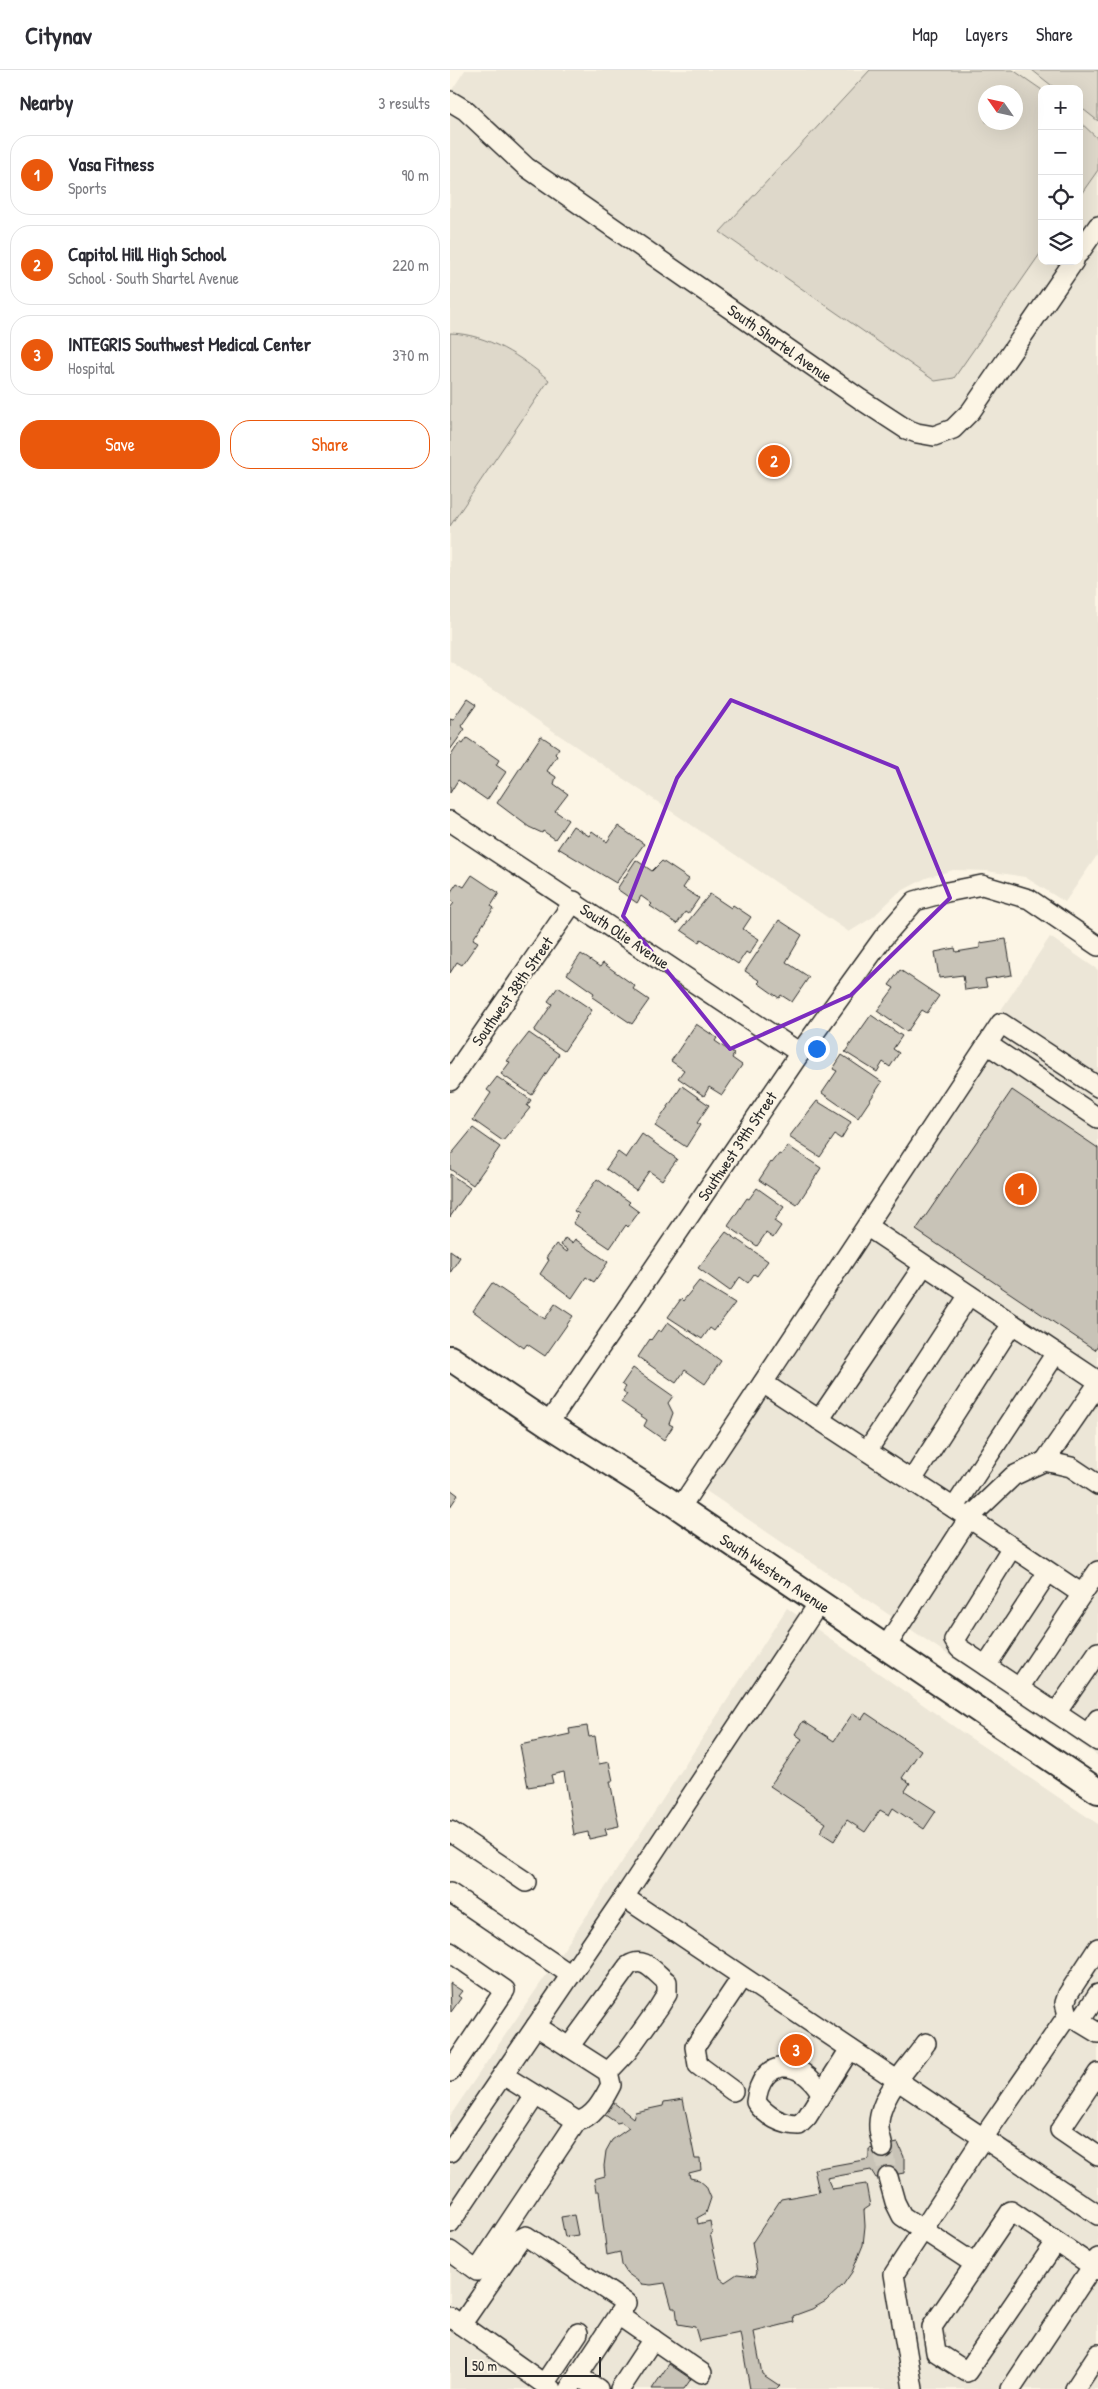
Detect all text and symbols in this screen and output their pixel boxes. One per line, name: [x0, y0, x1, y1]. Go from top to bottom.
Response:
text: Citynav: [25, 19, 92, 51]
text: Map: [912, 22, 938, 47]
text: Layers: [966, 22, 1008, 47]
text: Share: [1036, 22, 1073, 47]
north arrow: [978, 85, 1023, 130]
map controls: [1038, 85, 1083, 265]
button: +: [1038, 85, 1083, 130]
text: Nearby: [20, 88, 73, 117]
text: 3 results: [378, 92, 430, 114]
button: −: [1038, 130, 1083, 175]
text: Vasa Fitness: [68, 151, 154, 177]
text: 1: [34, 164, 40, 186]
text: 90 m: [401, 164, 429, 186]
button: locate: [1038, 175, 1083, 220]
text: Sports: [68, 177, 106, 199]
button: layers: [1038, 220, 1083, 265]
text: Capitol Hill High School: [68, 241, 226, 267]
text: 2: [33, 254, 41, 276]
text: 220 m: [392, 254, 429, 276]
text: School · South Shartel Avenue: [68, 267, 239, 289]
street label: South Shartel Avenue: [723, 299, 837, 388]
text: INTEGRIS Southwest Medical Center: [68, 331, 311, 357]
text: 3: [33, 344, 41, 366]
text: 370 m: [392, 344, 429, 366]
text: Hospital: [68, 357, 115, 379]
button: Save: [20, 420, 220, 469]
button: Share: [230, 420, 430, 469]
pin: 2: [758, 442, 790, 480]
street label: South Olie Avenue: [576, 898, 675, 974]
street label: Southwest 38th Street: [466, 932, 558, 1050]
your location: [804, 1036, 830, 1062]
street label: Southwest 39th Street: [692, 1086, 782, 1205]
pin: 1: [1005, 1170, 1037, 1208]
street label: South Western Avenue: [716, 1528, 835, 1618]
pin: 3: [780, 2031, 812, 2069]
scale bar: [465, 2354, 601, 2377]
text: 50 m: [472, 2356, 497, 2375]

